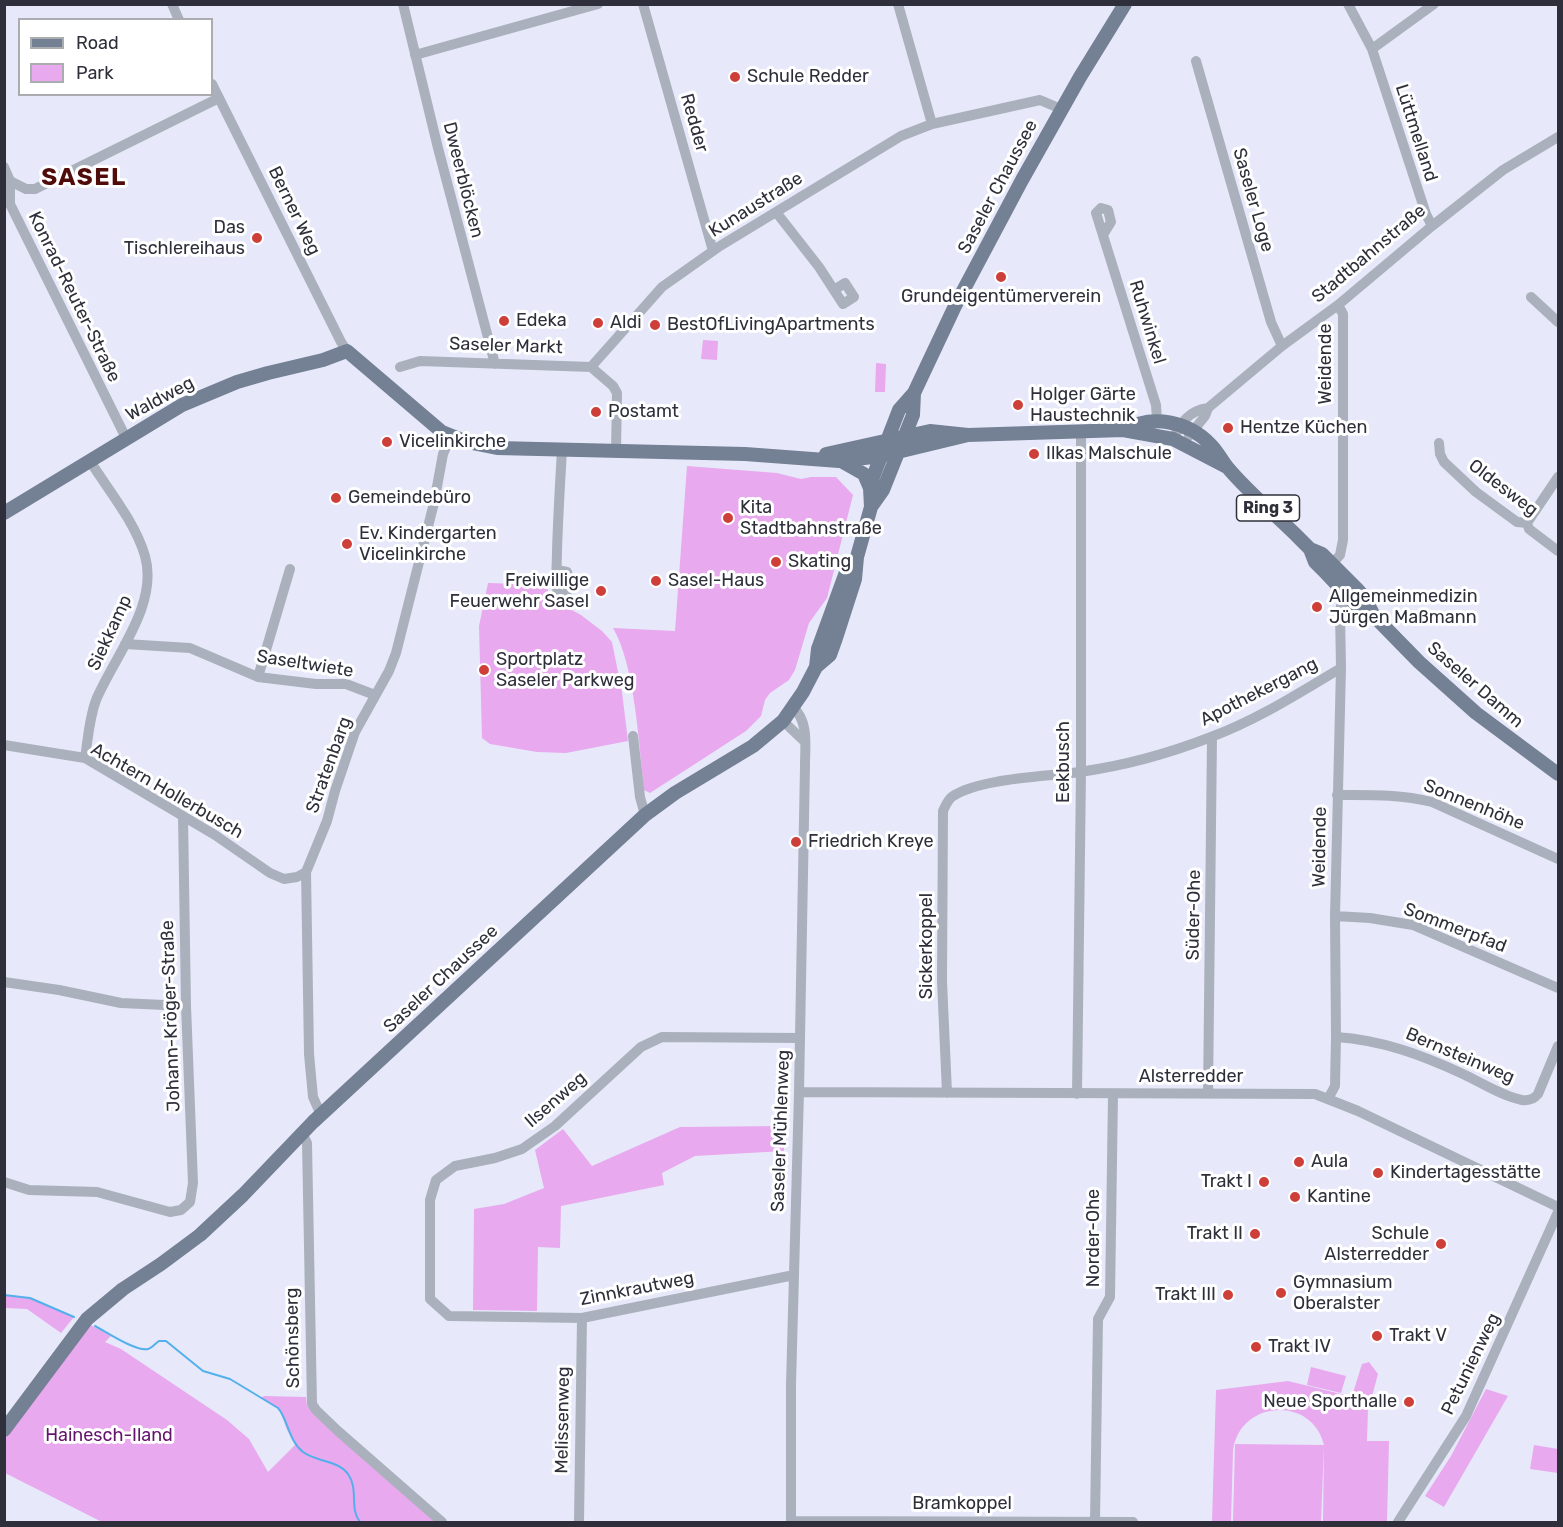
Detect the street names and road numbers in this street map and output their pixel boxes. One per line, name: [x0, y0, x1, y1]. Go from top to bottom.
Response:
street label: Lüttmelland: [1390, 82, 1442, 184]
street label: Redder: [675, 91, 713, 155]
street label: Saseler Chaussee: [954, 116, 1042, 258]
street label: Dweerblöcken: [438, 120, 488, 240]
street label: Saseler Loge: [1228, 146, 1278, 254]
street label: Berner Weg: [263, 163, 325, 259]
street label: Kunaustraße: [705, 168, 807, 242]
street label: Stadtbahnstraße: [1308, 200, 1430, 308]
street label: Konrad-Reuter-Straße: [23, 208, 125, 386]
street label: Ruhwinkel: [1124, 277, 1170, 367]
street label: Weidende: [1315, 324, 1337, 404]
street label: Saseler Markt: [449, 333, 563, 359]
street label: Waldweg: [122, 372, 198, 426]
street label: Oldesweg: [1464, 455, 1542, 521]
road number: Ring 3: [1236, 495, 1300, 521]
street label: Siekkamp: [83, 592, 137, 674]
street label: Saseler Damm: [1422, 637, 1528, 733]
street label: Saseltwiete: [255, 646, 355, 682]
street label: Apothekergang: [1197, 653, 1321, 731]
street label: Stratenbarg: [302, 714, 356, 816]
street label: Eekbusch: [1053, 721, 1075, 803]
street label: Achtern Hollerbusch: [87, 739, 247, 843]
street label: Sonnenhöhe: [1421, 775, 1527, 835]
street label: Weidende: [1308, 806, 1332, 888]
street label: Süder-Ohe: [1182, 869, 1206, 961]
street label: Sickerkoppel: [916, 893, 938, 999]
street label: Sommerpfad: [1400, 898, 1510, 958]
street label: Johann-Kröger-Straße: [157, 920, 185, 1112]
street label: Saseler Chaussee: [379, 921, 503, 1037]
street label: Bernsteinweg: [1402, 1023, 1518, 1089]
street label: Saseler Mühlenweg: [767, 1049, 795, 1213]
street label: Alsterredder: [1139, 1066, 1243, 1088]
street label: Ilsenweg: [521, 1067, 591, 1133]
street label: Norder-Ohe: [1083, 1189, 1105, 1287]
street label: Zinnkrautweg: [578, 1267, 696, 1311]
street label: Schönsberg: [281, 1287, 305, 1389]
street label: Petunienweg: [1437, 1310, 1505, 1418]
street label: Melissenweg: [551, 1366, 575, 1474]
street label: Bramkoppel: [912, 1493, 1012, 1515]

